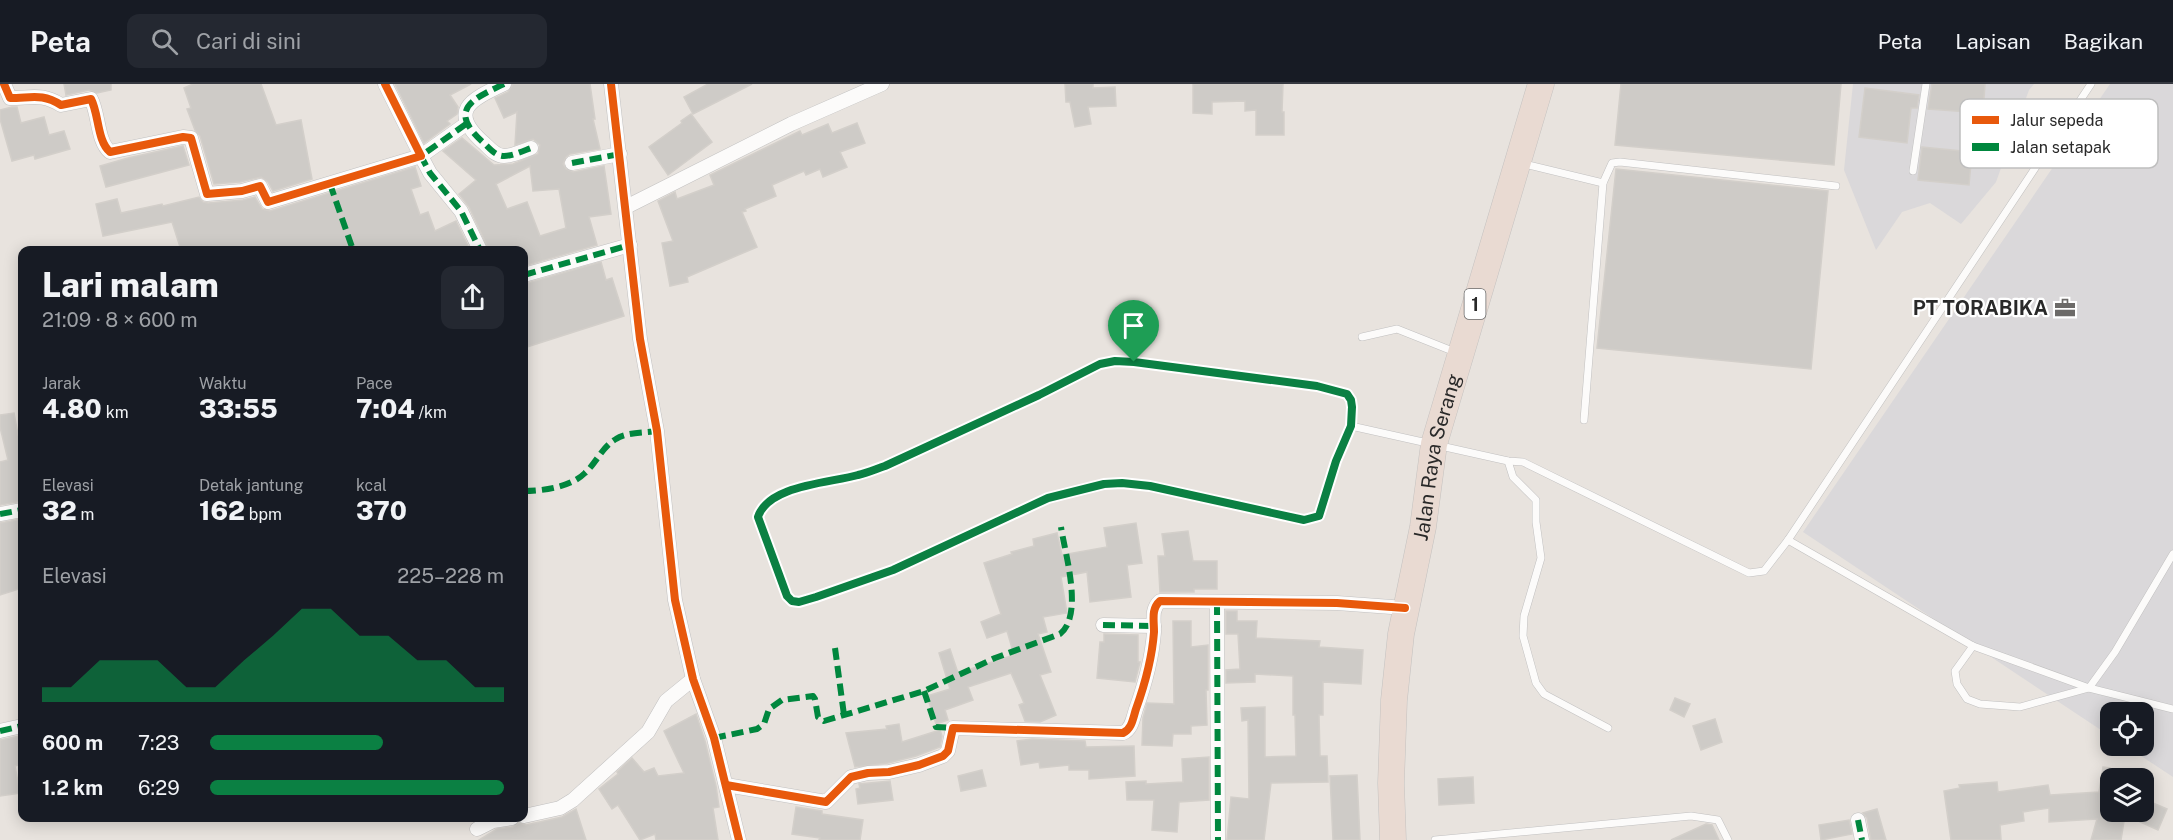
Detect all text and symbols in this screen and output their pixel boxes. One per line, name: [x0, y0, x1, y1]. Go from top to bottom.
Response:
search box: [127, 14, 547, 68]
text: Peta: [30, 25, 91, 58]
icon: search: [148, 25, 181, 58]
text: Cari di sini: [196, 28, 301, 54]
text: Peta: [1878, 29, 1922, 54]
text: Lapisan: [1955, 29, 2031, 54]
text: Bagikan: [2064, 29, 2143, 54]
legend: [1960, 99, 2158, 168]
text: Jalur sepeda: [2010, 111, 2103, 130]
text: Jalan setapak: [2010, 138, 2111, 157]
text: Lari malam: [42, 266, 219, 304]
button: share: [441, 266, 504, 329]
road number: 1: [1464, 289, 1486, 319]
place label: PT TORABIKA: [1913, 296, 2048, 320]
office icon: PT TORABIKA: [2053, 296, 2077, 320]
pin: [1108, 300, 1159, 362]
text: 21:09 · 8 × 600 m: [42, 308, 198, 332]
icon: arrive: [1117, 309, 1150, 342]
street label: Jalan Raya Serang: [1408, 371, 1466, 543]
text: Jarak: [42, 374, 81, 393]
text: Waktu: [199, 374, 247, 393]
text: Pace: [356, 374, 393, 393]
text: 4.80: [42, 393, 102, 424]
text: 33:55: [199, 393, 278, 424]
text: 7:04: [356, 393, 415, 424]
text: km: [102, 403, 128, 422]
text: /km: [415, 403, 447, 422]
text: Elevasi: [42, 476, 94, 495]
text: Detak jantung: [199, 476, 303, 495]
text: kcal: [356, 476, 387, 495]
text: 32: [42, 495, 77, 526]
text: 162: [199, 495, 245, 526]
text: 370: [356, 495, 407, 526]
text: m: [77, 505, 94, 524]
text: bpm: [245, 505, 282, 524]
text: Elevasi: [42, 564, 107, 588]
text: 225–228 m: [397, 564, 504, 588]
map controls: [2100, 702, 2154, 822]
button: locate: [2100, 702, 2154, 756]
text: 600 m: [42, 731, 103, 755]
text: 7:23: [138, 731, 179, 755]
button: layers: [2100, 768, 2154, 822]
text: 1.2 km: [42, 776, 103, 800]
text: 6:29: [138, 776, 180, 800]

